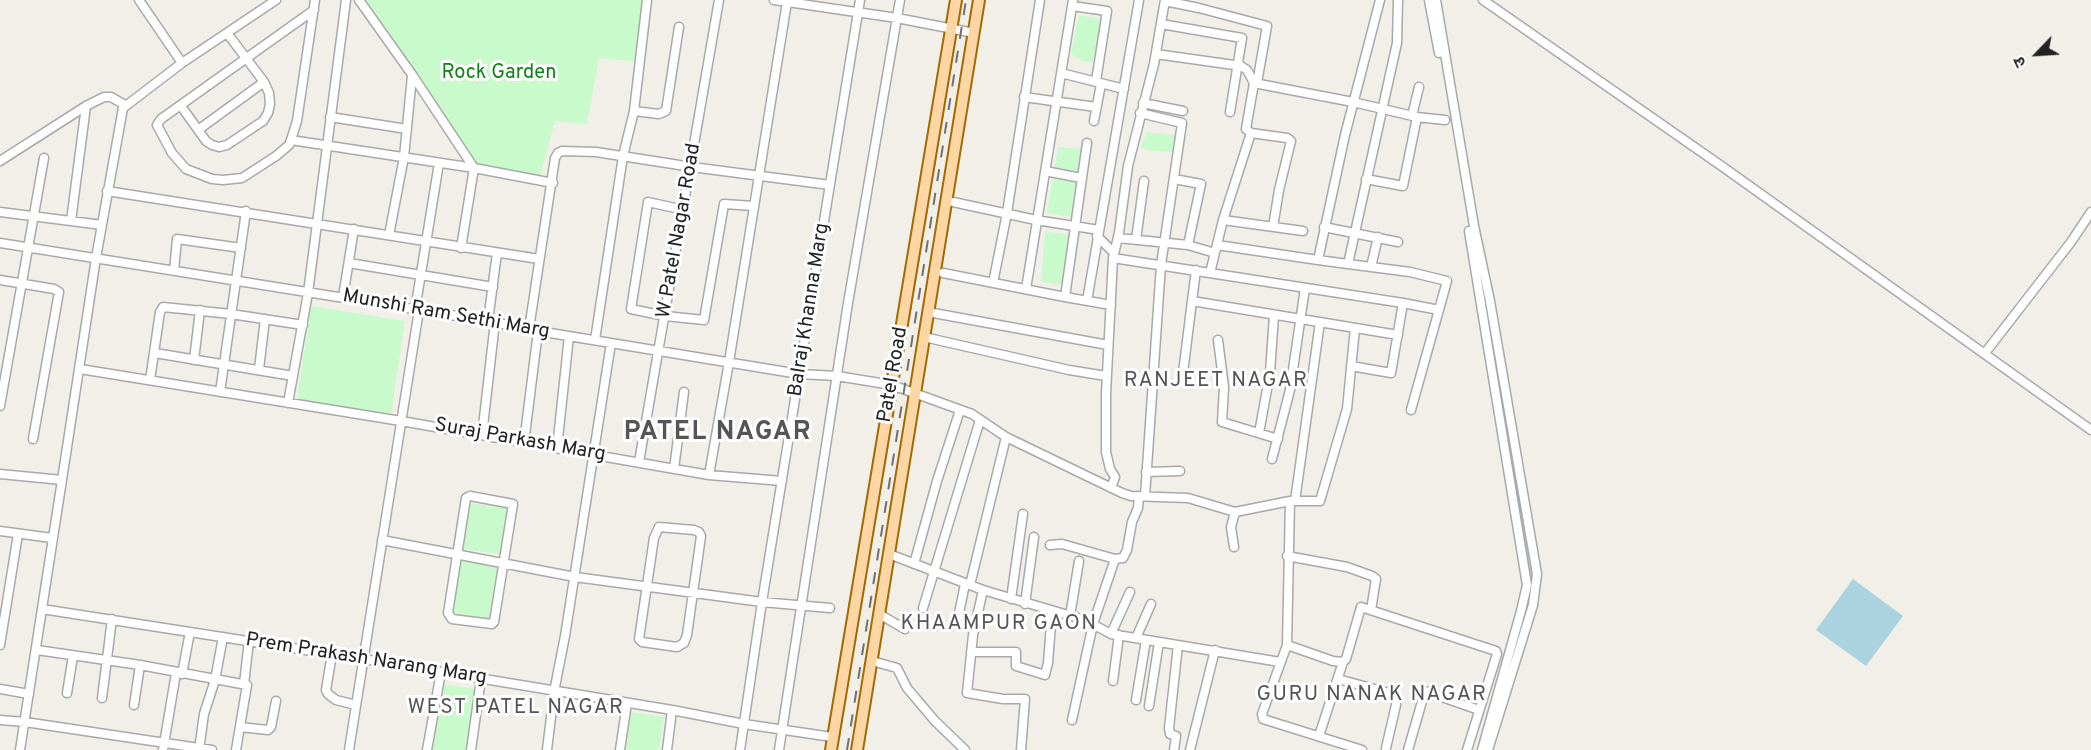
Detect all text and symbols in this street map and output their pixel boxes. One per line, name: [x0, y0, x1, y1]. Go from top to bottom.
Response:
north arrow: [2007, 24, 2067, 84]
text: उ: [2010, 53, 2032, 70]
park label: Rock Garden: [442, 62, 556, 86]
street label: W Patel Nagar Road: [653, 142, 707, 320]
street label: Balraj Khanna Marg: [784, 221, 836, 399]
street label: Munshi Ram Sethi Marg: [341, 285, 551, 345]
street label: Patel Road: [874, 325, 914, 425]
district label: RANJEET NAGAR: [1124, 369, 1308, 395]
street label: Suraj Parkash Marg: [433, 414, 607, 468]
district label: PATEL NAGAR: [624, 418, 812, 450]
district label: KHAAMPUR GAON: [900, 612, 1098, 638]
street label: Prem Prakash Narang Marg: [244, 629, 488, 691]
district label: GURU NANAK NAGAR: [1256, 683, 1488, 709]
district label: WEST PATEL NAGAR: [408, 696, 624, 722]

